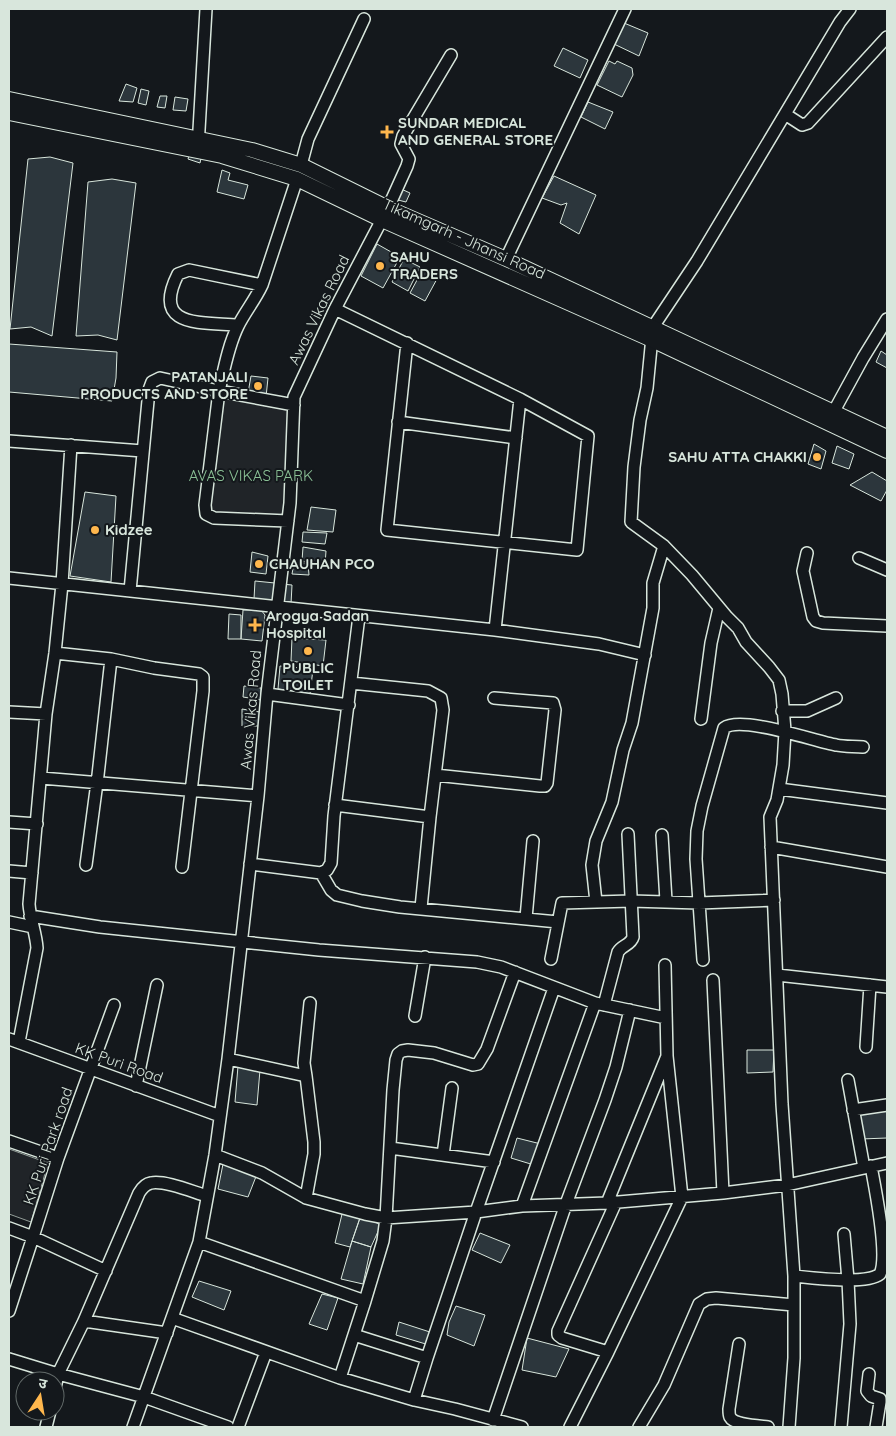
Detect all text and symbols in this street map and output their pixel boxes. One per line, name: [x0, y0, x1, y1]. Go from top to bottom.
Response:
place label: SUNDAR MEDICAL AND GENERAL STORE: [398, 113, 553, 149]
marker: SUNDAR MEDICAL AND GENERAL STORE: [380, 125, 394, 139]
street label: Tikamgarh - Jhansi Road: [380, 194, 549, 283]
place label: SAHU TRADERS: [390, 247, 458, 283]
street label: Awas Vikas Road: [284, 252, 353, 368]
marker: SAHU TRADERS: [374, 260, 386, 272]
place label: PATANJALI PRODUCTS AND STORE: [80, 367, 248, 403]
marker: PATANJALI PRODUCTS AND STORE: [252, 380, 264, 392]
place label: SAHU ATTA CHAKKI: [668, 447, 807, 466]
marker: SAHU ATTA CHAKKI: [811, 451, 823, 463]
park label: AVAS VIKAS PARK: [189, 466, 313, 485]
place label: Kidzee: [105, 520, 153, 539]
marker: Kidzee: [89, 524, 101, 536]
place label: CHAUHAN PCO: [269, 554, 375, 573]
marker: CHAUHAN PCO: [253, 558, 265, 570]
place label: Arogya Sadan Hospital: [266, 606, 369, 642]
marker: Arogya Sadan Hospital: [248, 618, 262, 632]
marker: PUBLIC TOILET: [302, 645, 314, 657]
street label: Awas Vikas Road: [236, 649, 265, 770]
place label: PUBLIC TOILET: [282, 658, 334, 694]
street label: KK Puri Road: [73, 1038, 166, 1087]
street label: KK Puri Park road: [18, 1084, 77, 1207]
north arrow: [15, 1371, 65, 1421]
text: उ: [37, 1374, 49, 1393]

